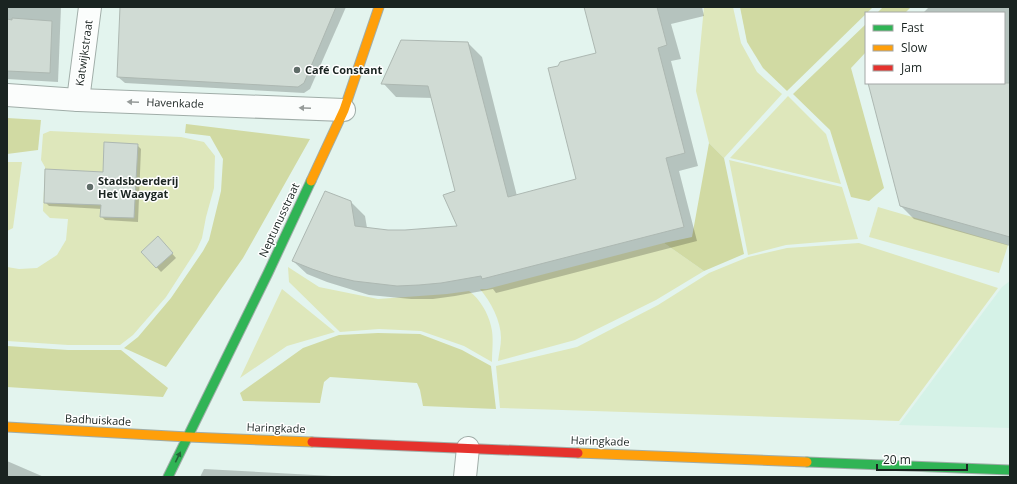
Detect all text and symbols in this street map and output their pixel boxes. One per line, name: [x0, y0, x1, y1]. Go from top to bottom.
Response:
legend: [865, 12, 1005, 84]
street label: Katwijkstraat: [71, 19, 96, 87]
text: Fast: [901, 19, 924, 36]
text: Slow: [901, 39, 928, 56]
text: Jam: [900, 59, 922, 76]
place label: Café Constant: [305, 62, 382, 77]
marker: Café Constant: [292, 65, 302, 75]
street label: Havenkade: [146, 94, 204, 111]
one-way arrow: [127, 98, 139, 105]
one-way arrow: [298, 105, 311, 111]
place label: Stadsboerderij Het Waaygat: [98, 173, 178, 201]
street label: Neptunusstraat: [255, 180, 302, 259]
marker: Stadsboerderij Het Waaygat: [85, 182, 95, 192]
street label: Badhuiskade: [65, 410, 132, 429]
street label: Haringkade: [246, 419, 306, 436]
street label: Haringkade: [570, 432, 630, 449]
scale bar: [877, 446, 967, 472]
one-way arrow: [175, 451, 181, 463]
text: 20 m: [883, 451, 911, 468]

